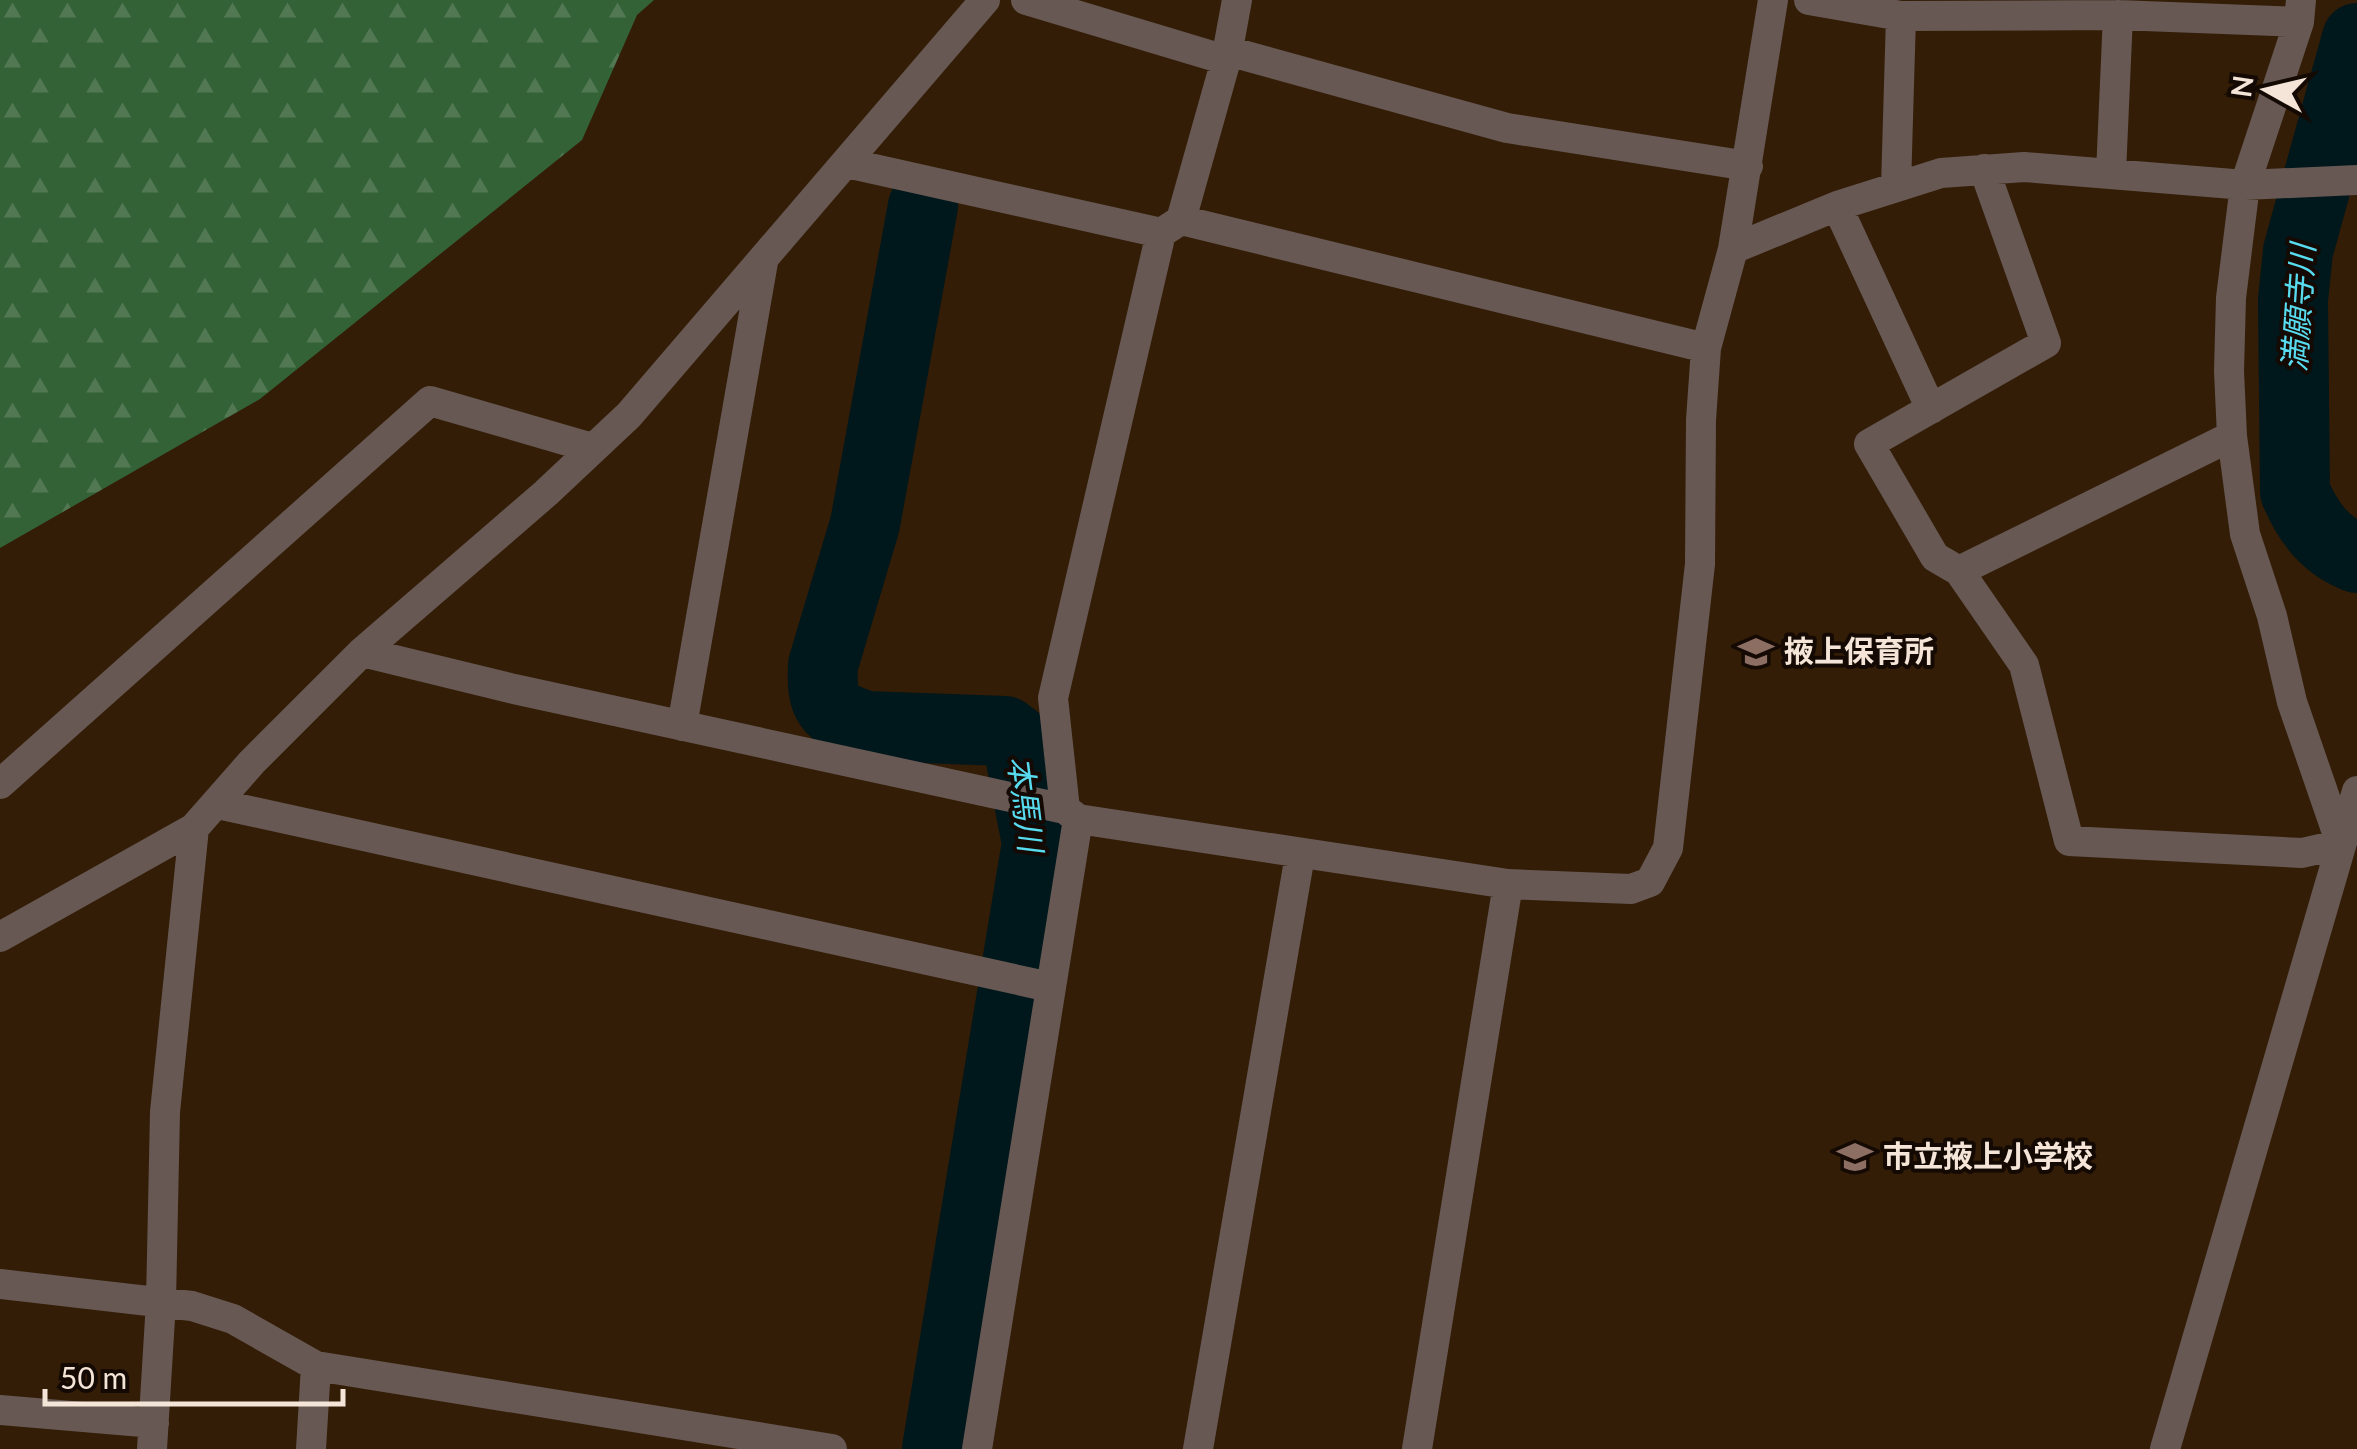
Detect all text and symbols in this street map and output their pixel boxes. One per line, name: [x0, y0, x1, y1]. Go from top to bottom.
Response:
north arrow: [2217, 40, 2317, 140]
text: N: [2223, 73, 2260, 99]
water label: 満願寺川: [2274, 240, 2322, 373]
place label: 掖上保育所: [1784, 632, 1934, 668]
school or university icon: 掖上保育所: [1737, 633, 1775, 671]
water label: 本馬川: [1001, 754, 1052, 857]
place label: 市立掖上小学校: [1883, 1137, 2093, 1173]
school or university icon: 市立掖上小学校: [1836, 1138, 1874, 1176]
scale bar: [45, 1344, 342, 1406]
text: 50 m: [60, 1359, 127, 1395]

